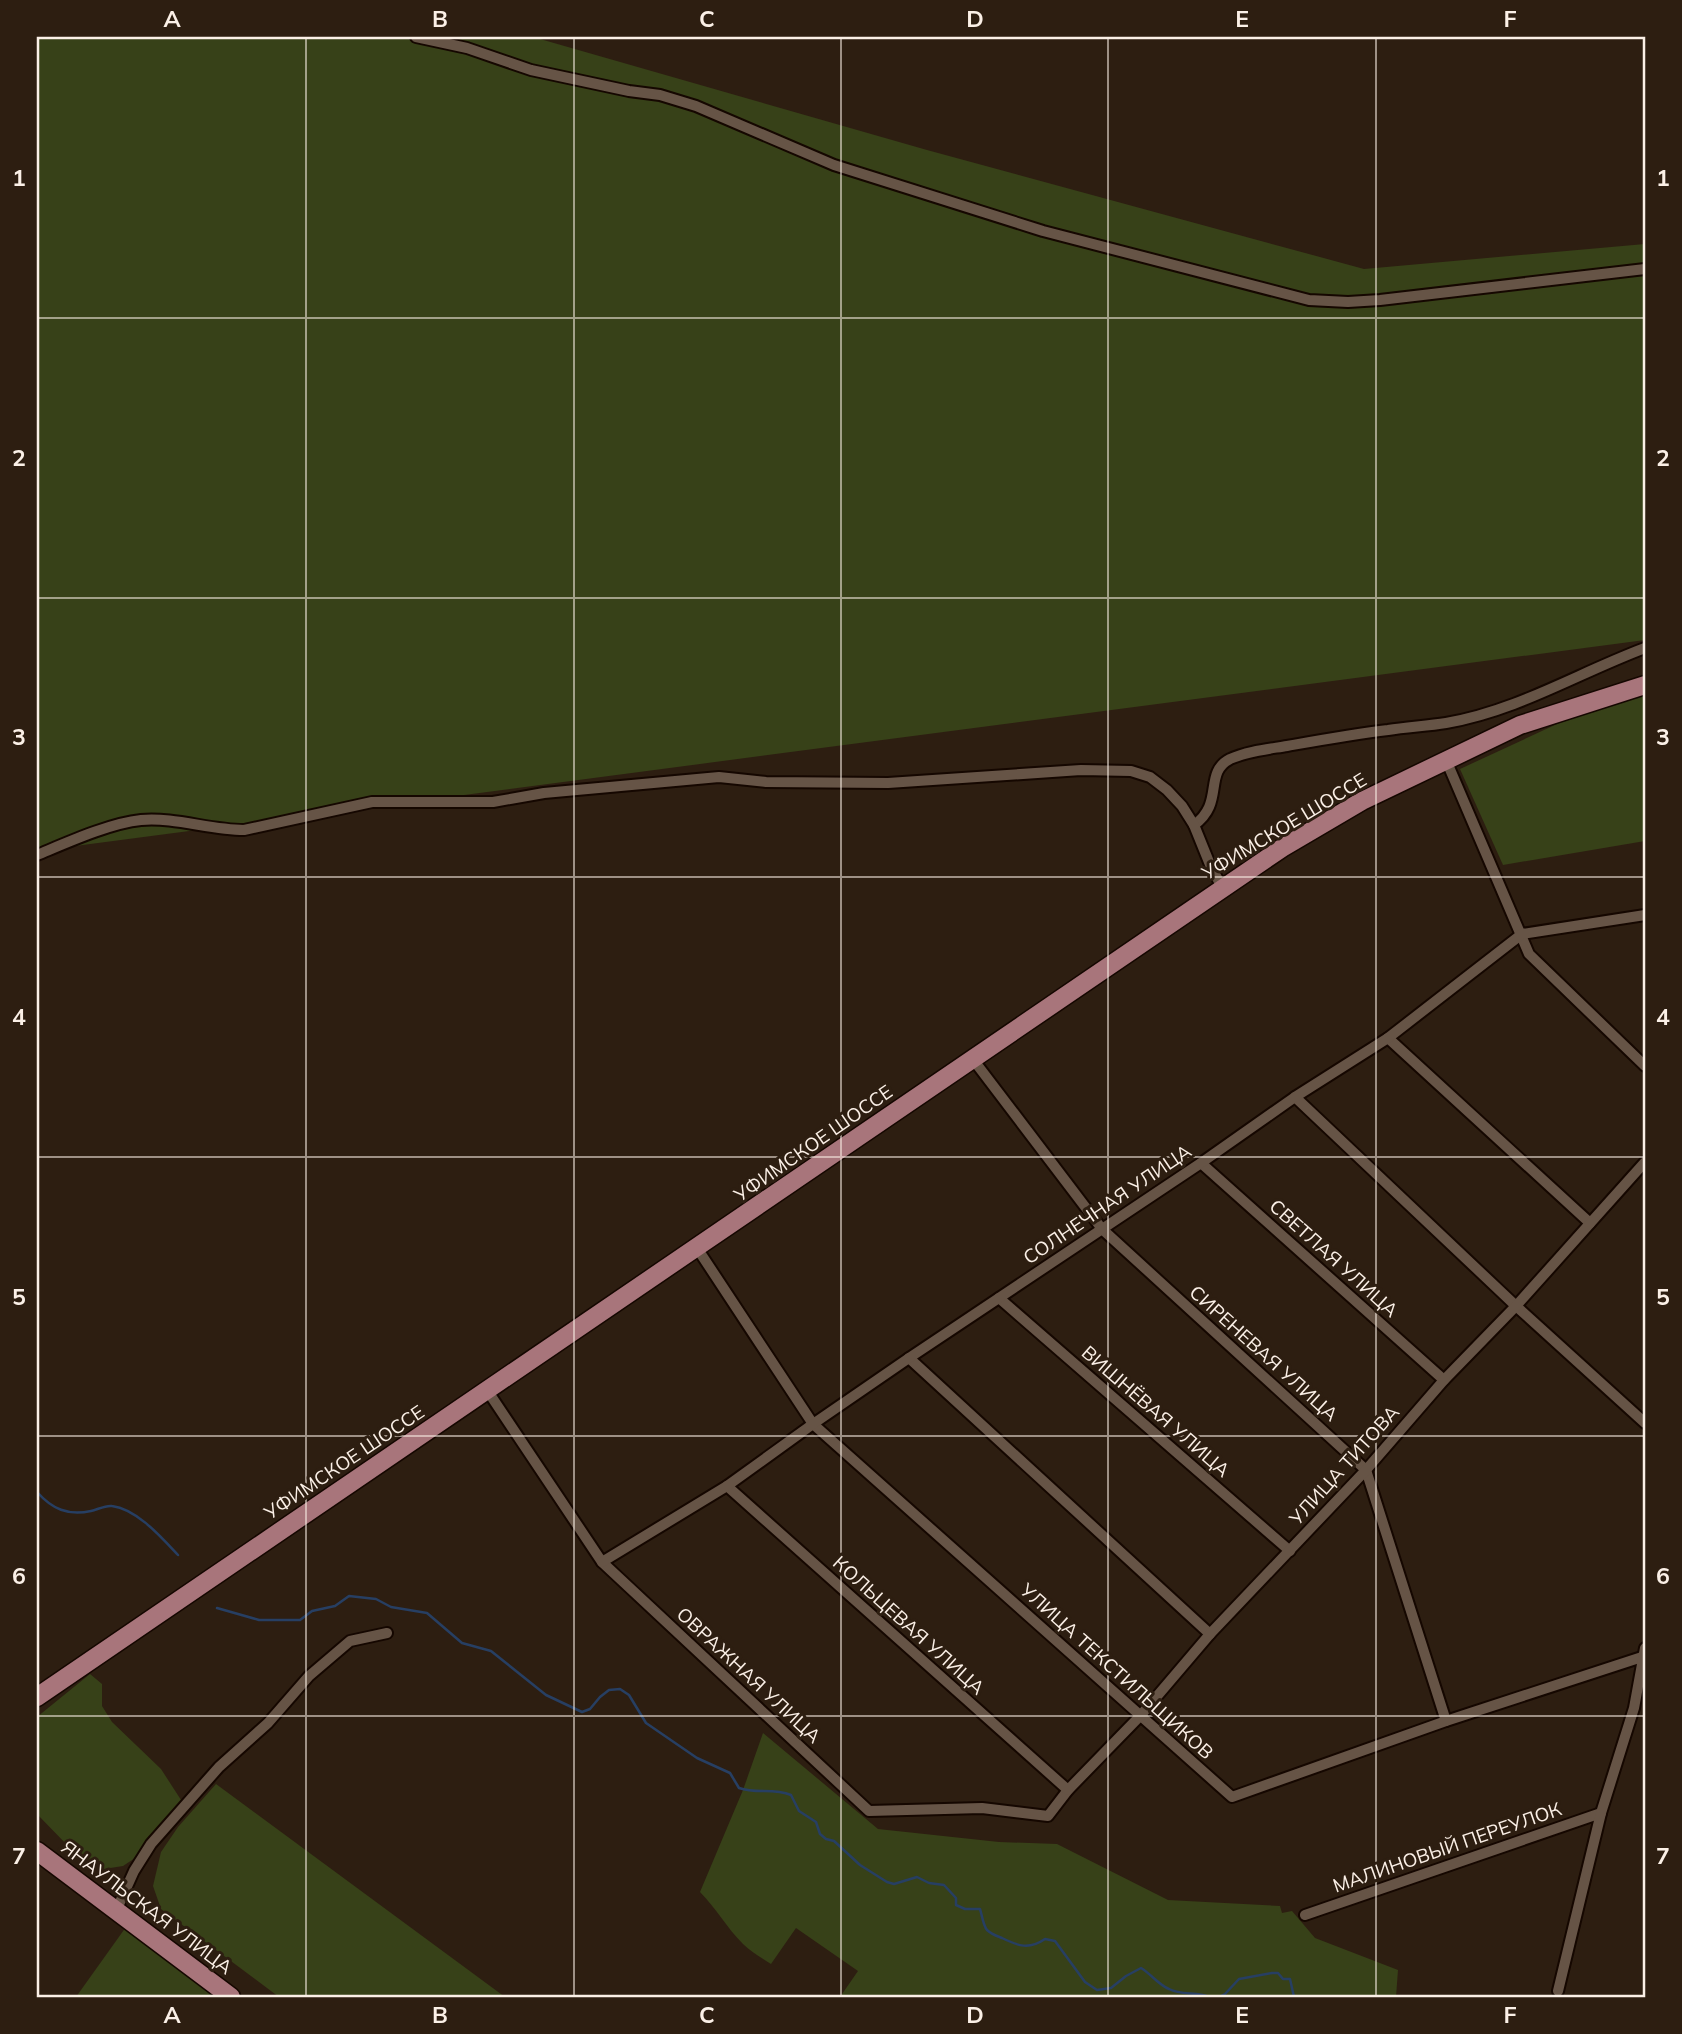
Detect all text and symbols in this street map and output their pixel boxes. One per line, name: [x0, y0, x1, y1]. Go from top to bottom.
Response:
text: A: [163, 4, 181, 33]
text: B: [432, 4, 448, 33]
text: C: [699, 4, 715, 33]
text: D: [966, 4, 984, 33]
text: E: [1235, 4, 1249, 33]
text: F: [1503, 4, 1517, 33]
text: 1: [12, 163, 26, 192]
text: 1: [1656, 163, 1670, 192]
text: 2: [12, 443, 26, 472]
text: 2: [1656, 443, 1670, 472]
text: 3: [12, 722, 26, 751]
text: 3: [1656, 722, 1670, 751]
street label: УФИМСКОЕ ШОССЕ: [1196, 767, 1371, 885]
text: 4: [12, 1002, 26, 1031]
text: 4: [1656, 1002, 1670, 1031]
street label: УФИМСКОЕ ШОССЕ: [728, 1079, 897, 1207]
street label: СОЛНЕЧНАЯ УЛИЦА: [1018, 1139, 1196, 1269]
street label: СВЕТЛАЯ УЛИЦА: [1265, 1194, 1403, 1322]
street label: СИРЕНЕВАЯ УЛИЦА: [1185, 1280, 1343, 1426]
text: 5: [12, 1282, 26, 1311]
text: 5: [1656, 1282, 1670, 1311]
street label: ВИШНЁВАЯ УЛИЦА: [1077, 1340, 1235, 1482]
street label: УФИМСКОЕ ШОССЕ: [259, 1400, 429, 1525]
street label: УЛИЦА ТИТОВА: [1283, 1400, 1404, 1531]
street label: КОЛЬЦЕВАЯ УЛИЦА: [828, 1550, 990, 1700]
text: 6: [12, 1561, 26, 1590]
text: 6: [1656, 1561, 1670, 1590]
street label: УЛИЦА ТЕКСТИЛЬЩИКОВ: [1015, 1577, 1219, 1764]
street label: ОВРАЖНАЯ УЛИЦА: [672, 1602, 826, 1748]
street label: МАЛИНОВЫЙ ПЕРЕУЛОК: [1329, 1796, 1565, 1897]
street label: ЯНАУЛЬСКАЯ УЛИЦА: [57, 1835, 237, 1979]
text: 7: [12, 1841, 26, 1870]
text: 7: [1656, 1841, 1670, 1870]
text: A: [163, 2000, 181, 2029]
text: B: [432, 2000, 448, 2029]
text: C: [699, 2000, 715, 2029]
text: D: [966, 2000, 984, 2029]
text: E: [1235, 2000, 1249, 2029]
text: F: [1503, 2000, 1517, 2029]

